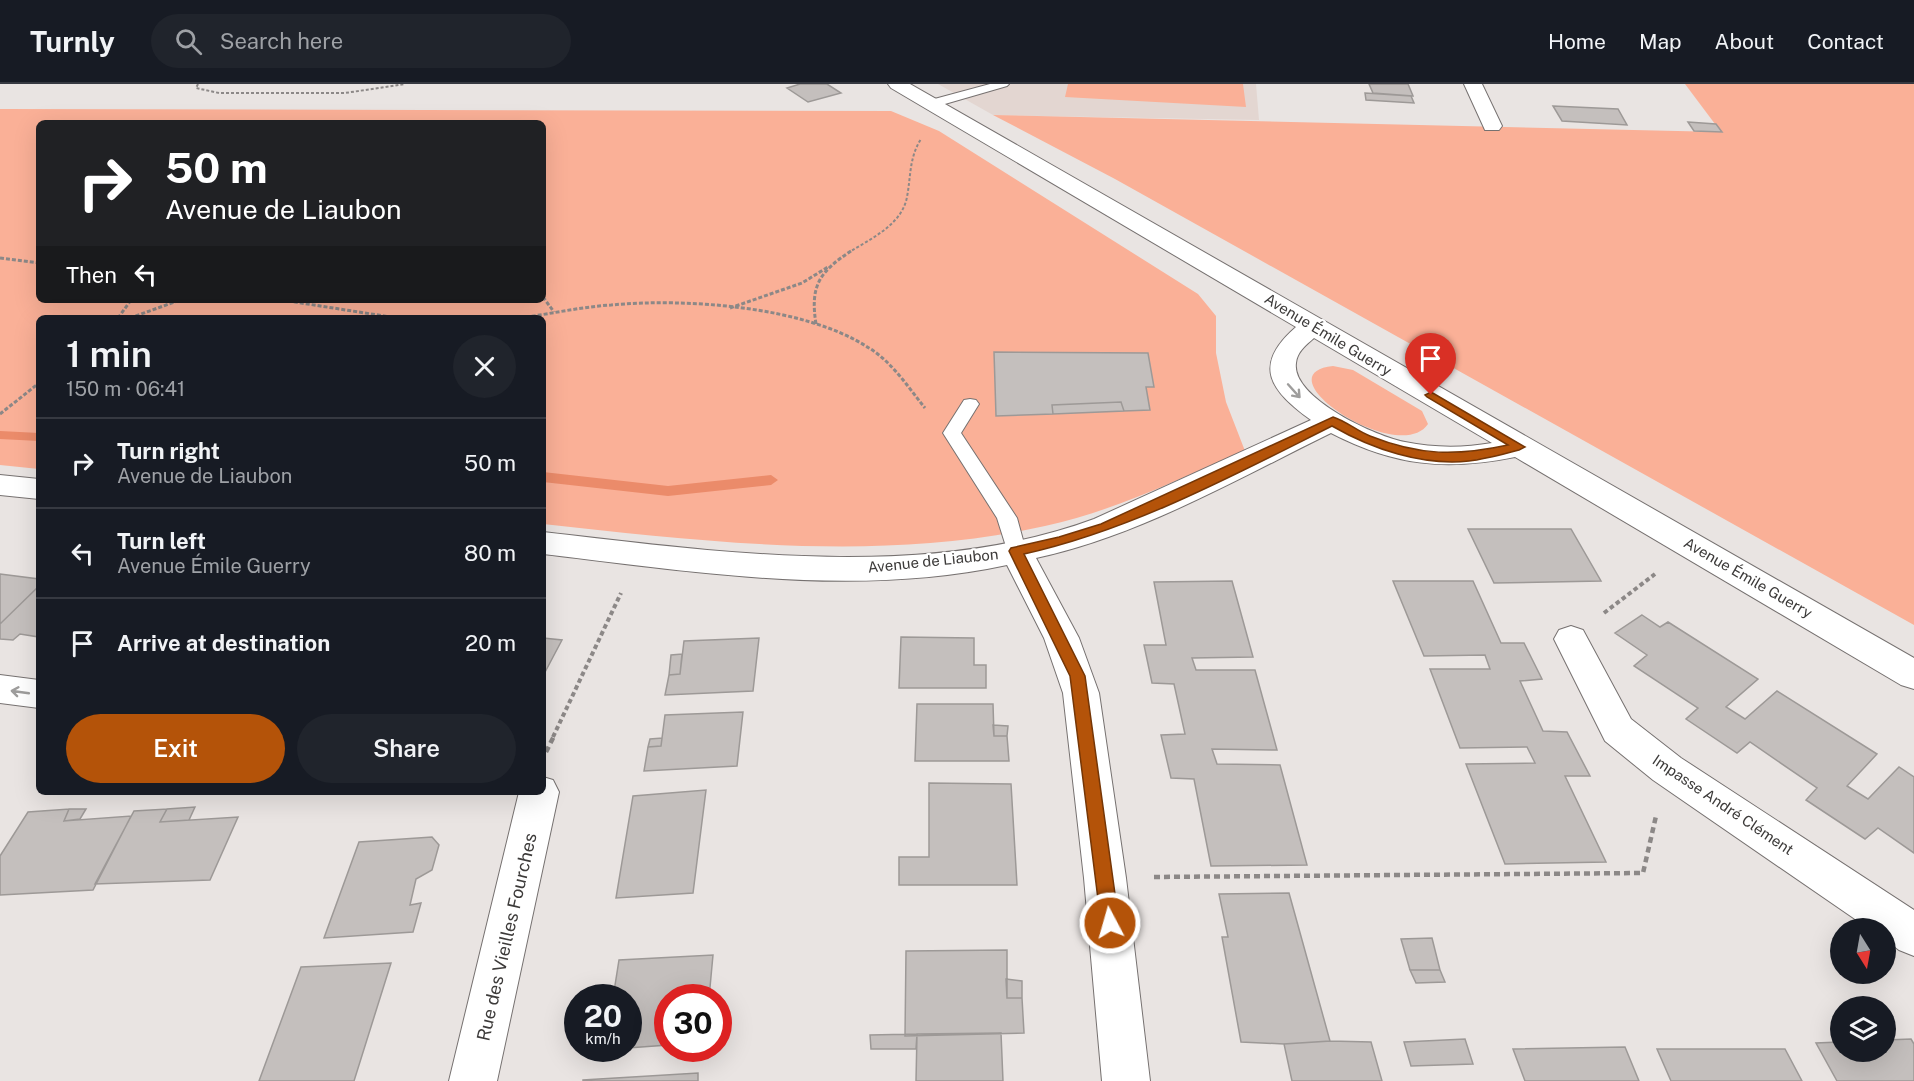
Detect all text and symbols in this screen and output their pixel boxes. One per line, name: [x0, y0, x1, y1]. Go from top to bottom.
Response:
search box: [151, 14, 571, 68]
text: Turnly: [30, 25, 115, 58]
icon: search: [172, 25, 205, 58]
text: Search here: [220, 28, 343, 54]
text: Home: [1548, 29, 1606, 54]
text: Map: [1639, 29, 1682, 54]
text: About: [1715, 29, 1774, 54]
text: Contact: [1807, 29, 1884, 54]
text: 50 m: [165, 143, 268, 192]
icon: right: [66, 144, 144, 222]
text: Avenue de Liaubon: [165, 193, 402, 225]
icon: left: [129, 258, 162, 291]
text: Then: [66, 262, 117, 288]
street label: Avenue Émile Guerry: [1262, 290, 1395, 379]
text: 1 min: [66, 333, 152, 375]
pin: [1405, 333, 1456, 395]
button: close: [453, 335, 516, 398]
icon: arrive: [1414, 342, 1447, 375]
text: 150 m · 06:41: [66, 377, 185, 401]
one-way arrow: [1287, 383, 1301, 398]
text: Turn right: [117, 438, 220, 464]
icon: right: [66, 447, 99, 480]
text: 50 m: [464, 450, 516, 476]
text: Avenue de Liaubon: [117, 464, 292, 488]
text: Turn left: [117, 528, 206, 554]
street label: Avenue Émile Guerry: [1681, 534, 1815, 621]
icon: left: [66, 537, 99, 570]
text: 80 m: [464, 540, 516, 566]
street label: Avenue de Liaubon: [867, 545, 999, 576]
text: Avenue Émile Guerry: [117, 554, 311, 578]
icon: arrive: [66, 627, 99, 660]
text: Arrive at destination: [117, 630, 330, 656]
text: 20 m: [465, 630, 516, 656]
one-way arrow: [10, 686, 30, 697]
button: Exit: [66, 714, 285, 783]
button: Share: [297, 714, 516, 783]
street label: Impasse André Clément: [1650, 751, 1797, 858]
street label: Rue des Vieilles Fourches: [472, 831, 541, 1043]
position arrow: [1078, 891, 1142, 955]
north arrow: [1830, 918, 1896, 984]
map controls: [1830, 918, 1896, 1062]
speed limit sign: 30: [654, 984, 732, 1062]
button: layers: [1830, 996, 1896, 1062]
text: 20: [584, 998, 622, 1034]
text: km/h: [585, 1030, 621, 1047]

